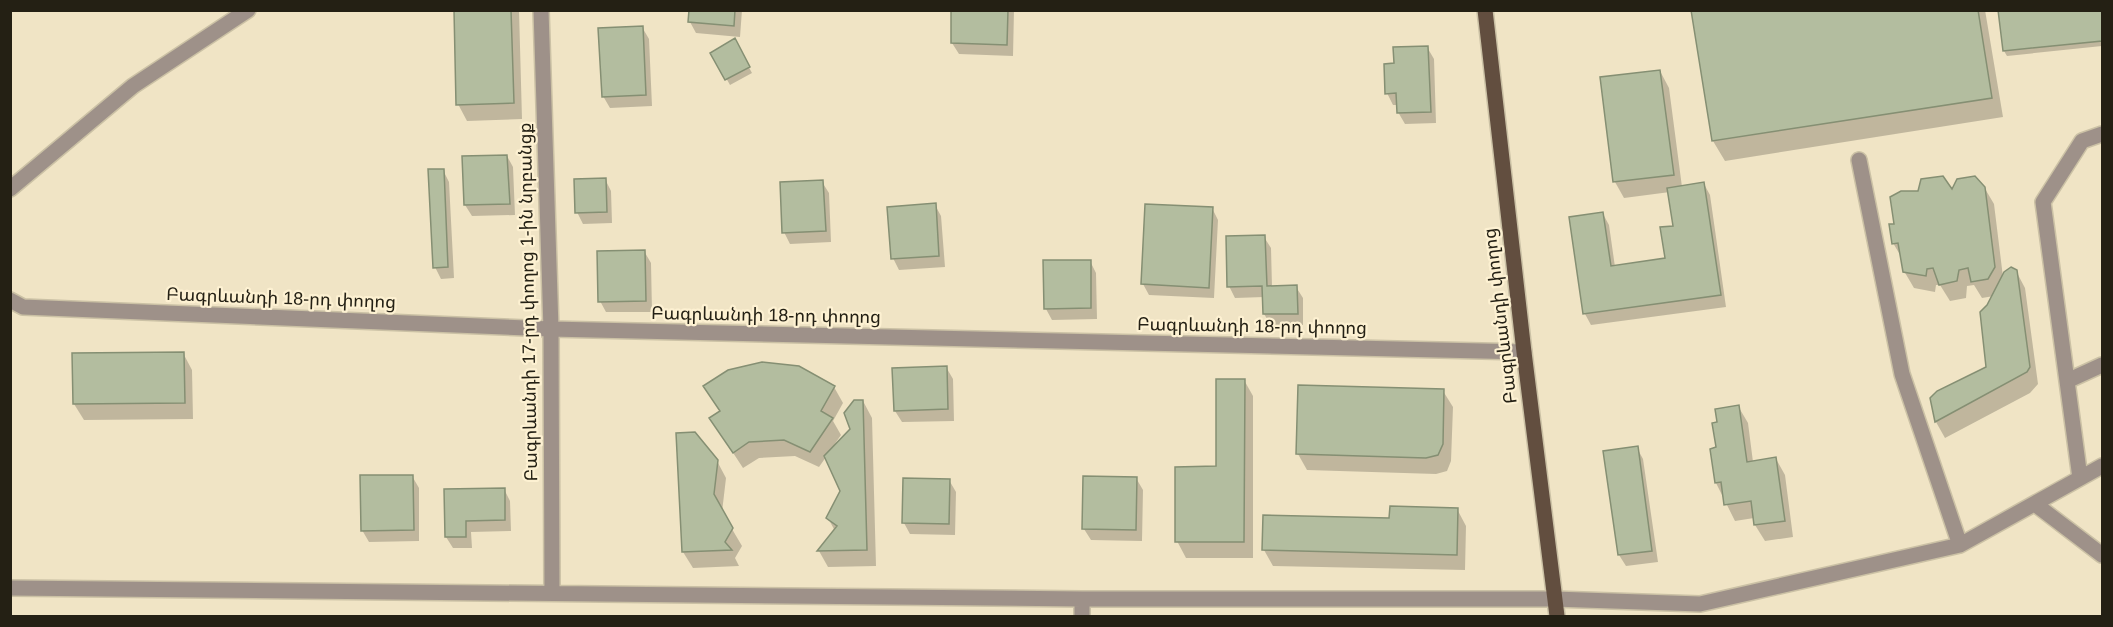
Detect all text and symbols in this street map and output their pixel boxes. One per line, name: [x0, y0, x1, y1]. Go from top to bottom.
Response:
street label: Բագրևանդի 17-րդ փողոց 1-ին նրբանցք: [515, 123, 541, 481]
street label: Բագրևանդի փողոց: [1479, 227, 1521, 405]
street label: Բագրևանդի 18-րդ փողոց: [166, 284, 396, 312]
street label: Բագրևանդի 18-րդ փողոց: [651, 303, 881, 327]
street label: Բագրևանդի 18-րդ փողոց: [1137, 314, 1367, 338]

